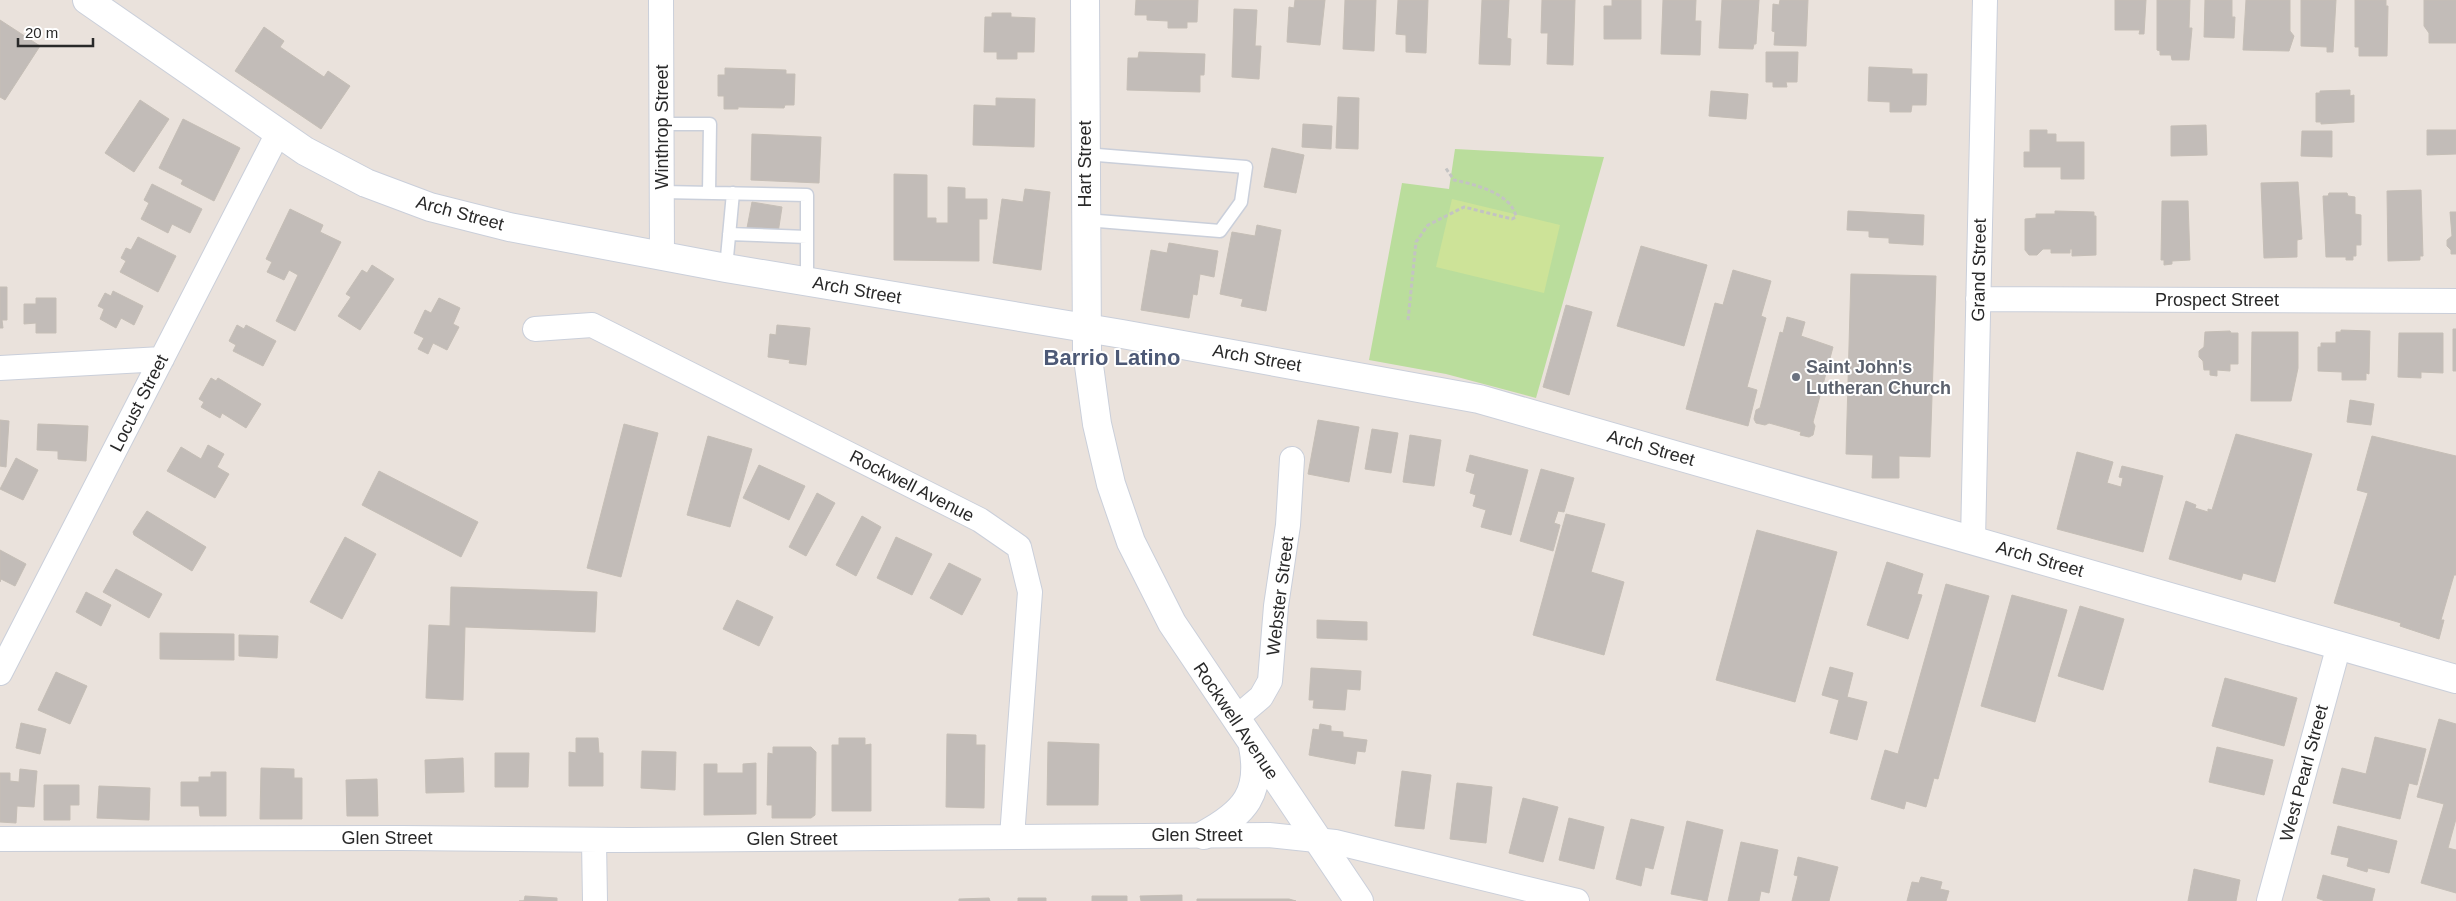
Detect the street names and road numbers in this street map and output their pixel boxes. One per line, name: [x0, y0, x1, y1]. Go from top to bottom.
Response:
street label: Winthrop Street: [652, 64, 672, 190]
street label: Hart Street: [1075, 120, 1095, 208]
street label: Arch Street: [414, 192, 506, 234]
street label: Grand Street: [1968, 218, 1990, 322]
street label: Arch Street: [811, 272, 903, 308]
street label: Prospect Street: [2155, 290, 2279, 310]
street label: Arch Street: [1211, 340, 1303, 376]
street label: Locust Street: [106, 351, 172, 455]
street label: Arch Street: [1605, 426, 1697, 470]
street label: Rockwell Avenue: [847, 446, 977, 526]
street label: Webster Street: [1263, 535, 1297, 657]
street label: Arch Street: [1994, 537, 2086, 581]
street label: Rockwell Avenue: [1189, 659, 1283, 783]
street label: West Pearl Street: [2276, 702, 2332, 844]
street label: Glen Street: [1151, 825, 1243, 845]
street label: Glen Street: [341, 828, 433, 848]
street label: Glen Street: [746, 829, 838, 849]

